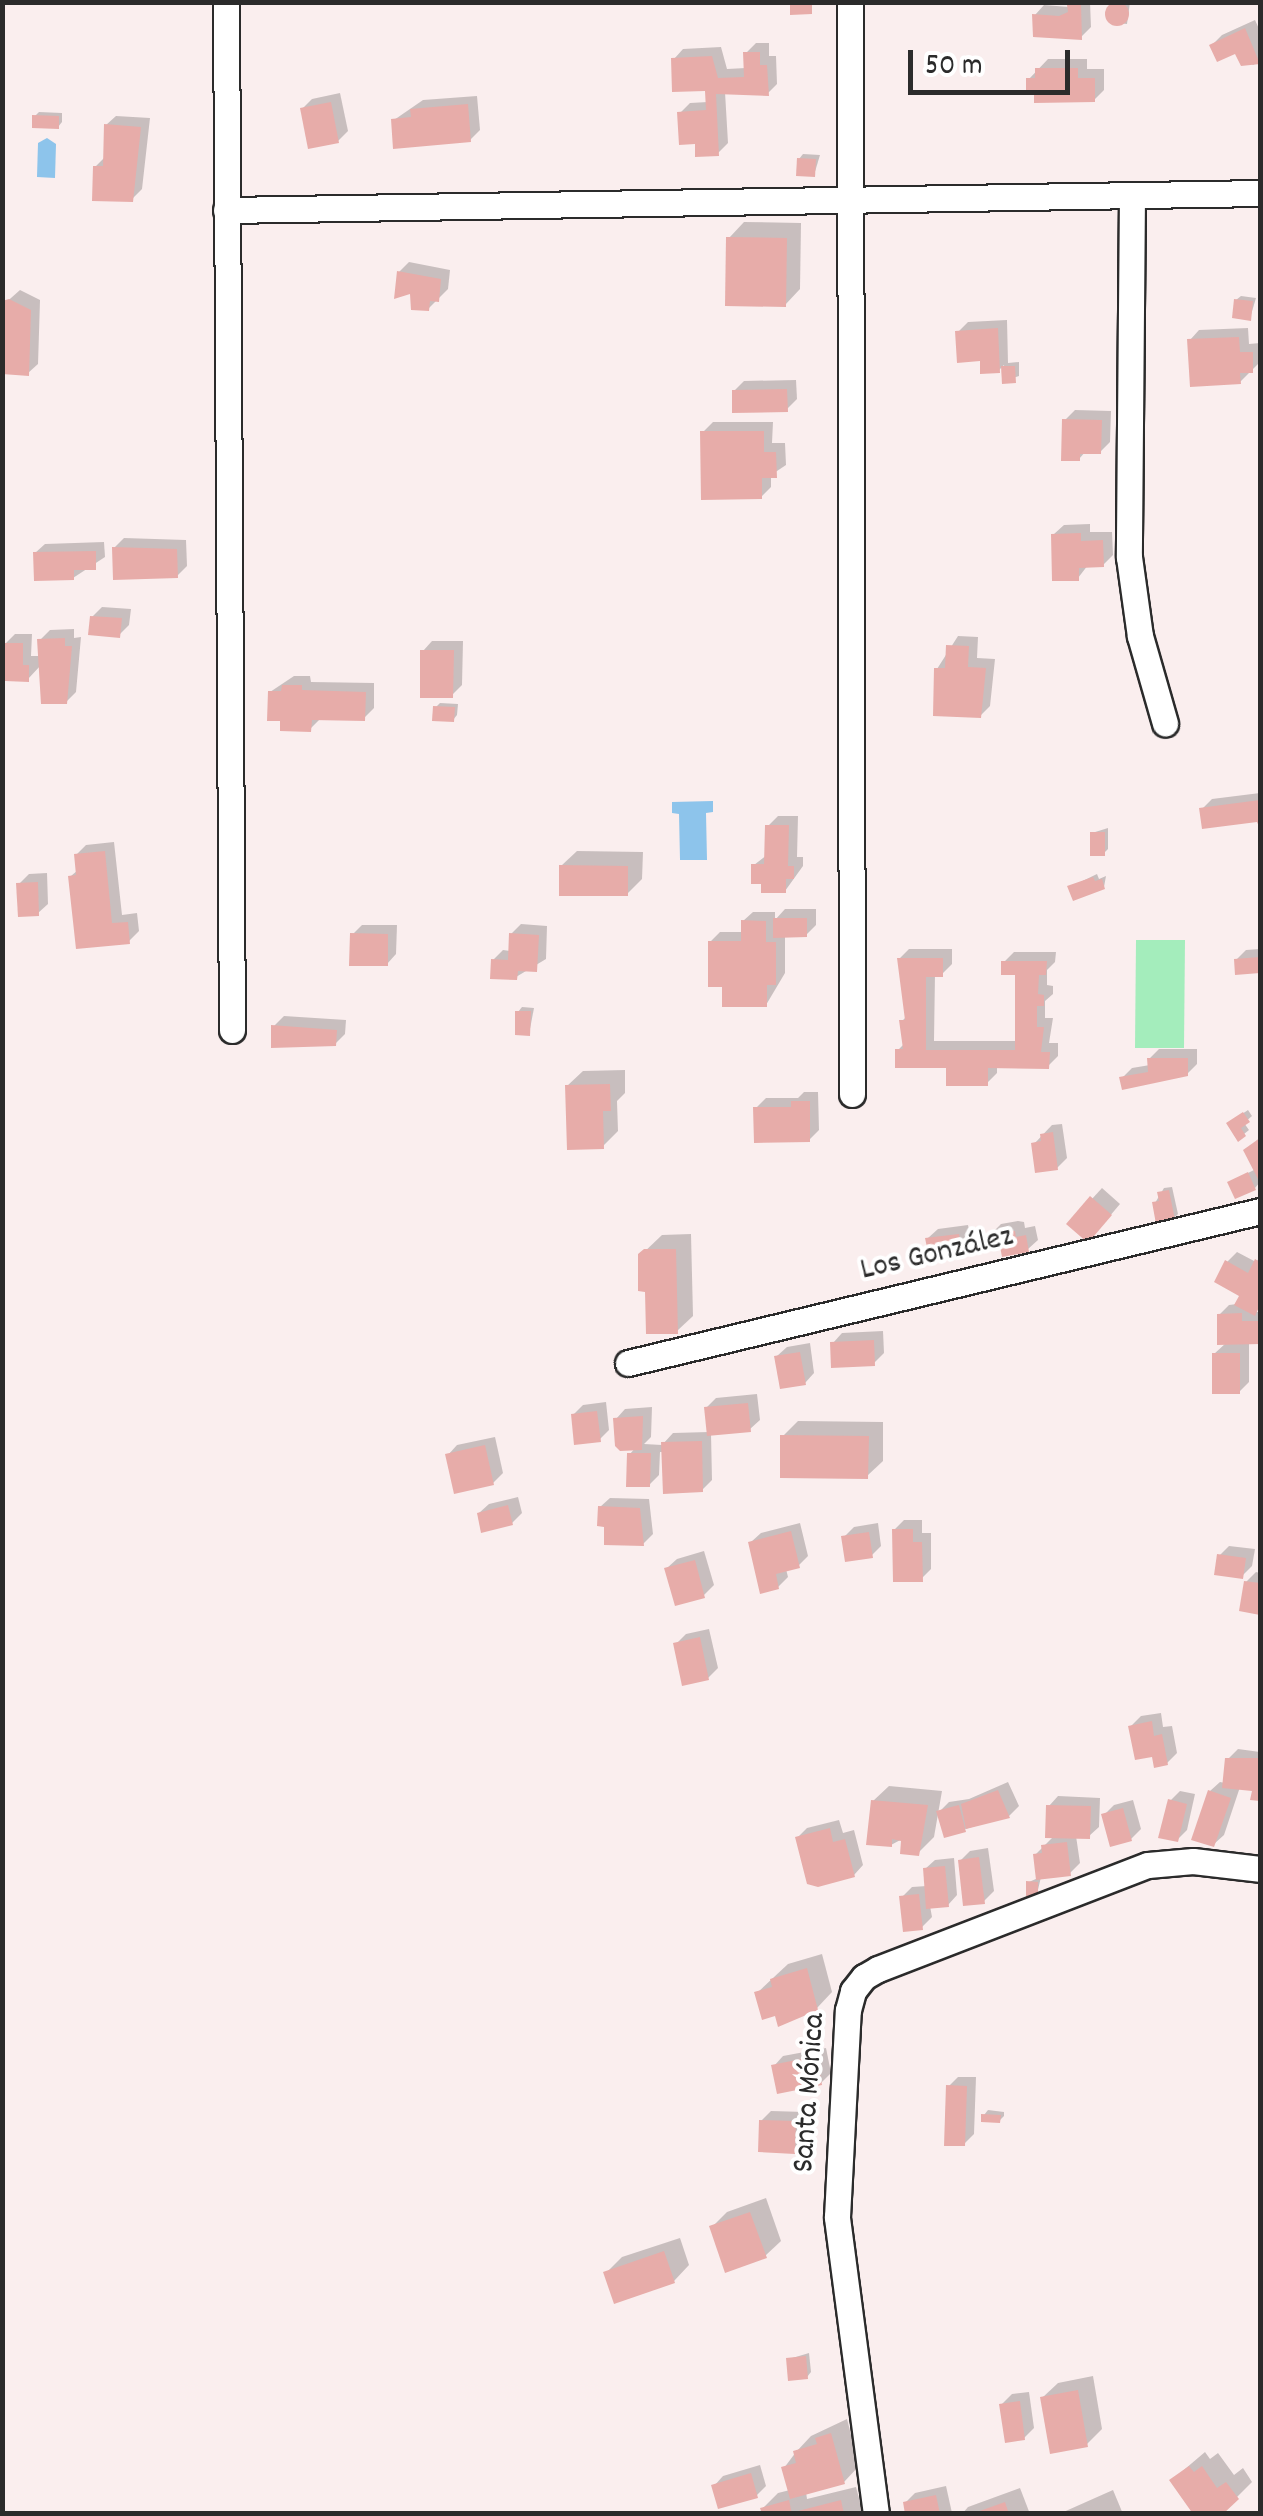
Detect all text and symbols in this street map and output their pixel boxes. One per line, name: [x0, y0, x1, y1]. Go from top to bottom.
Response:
scale bar: [913, 30, 1076, 92]
text: 50 m: [925, 46, 983, 89]
street label: Los González: [857, 1219, 1017, 1291]
street label: Santa Mónica: [786, 2012, 836, 2174]

